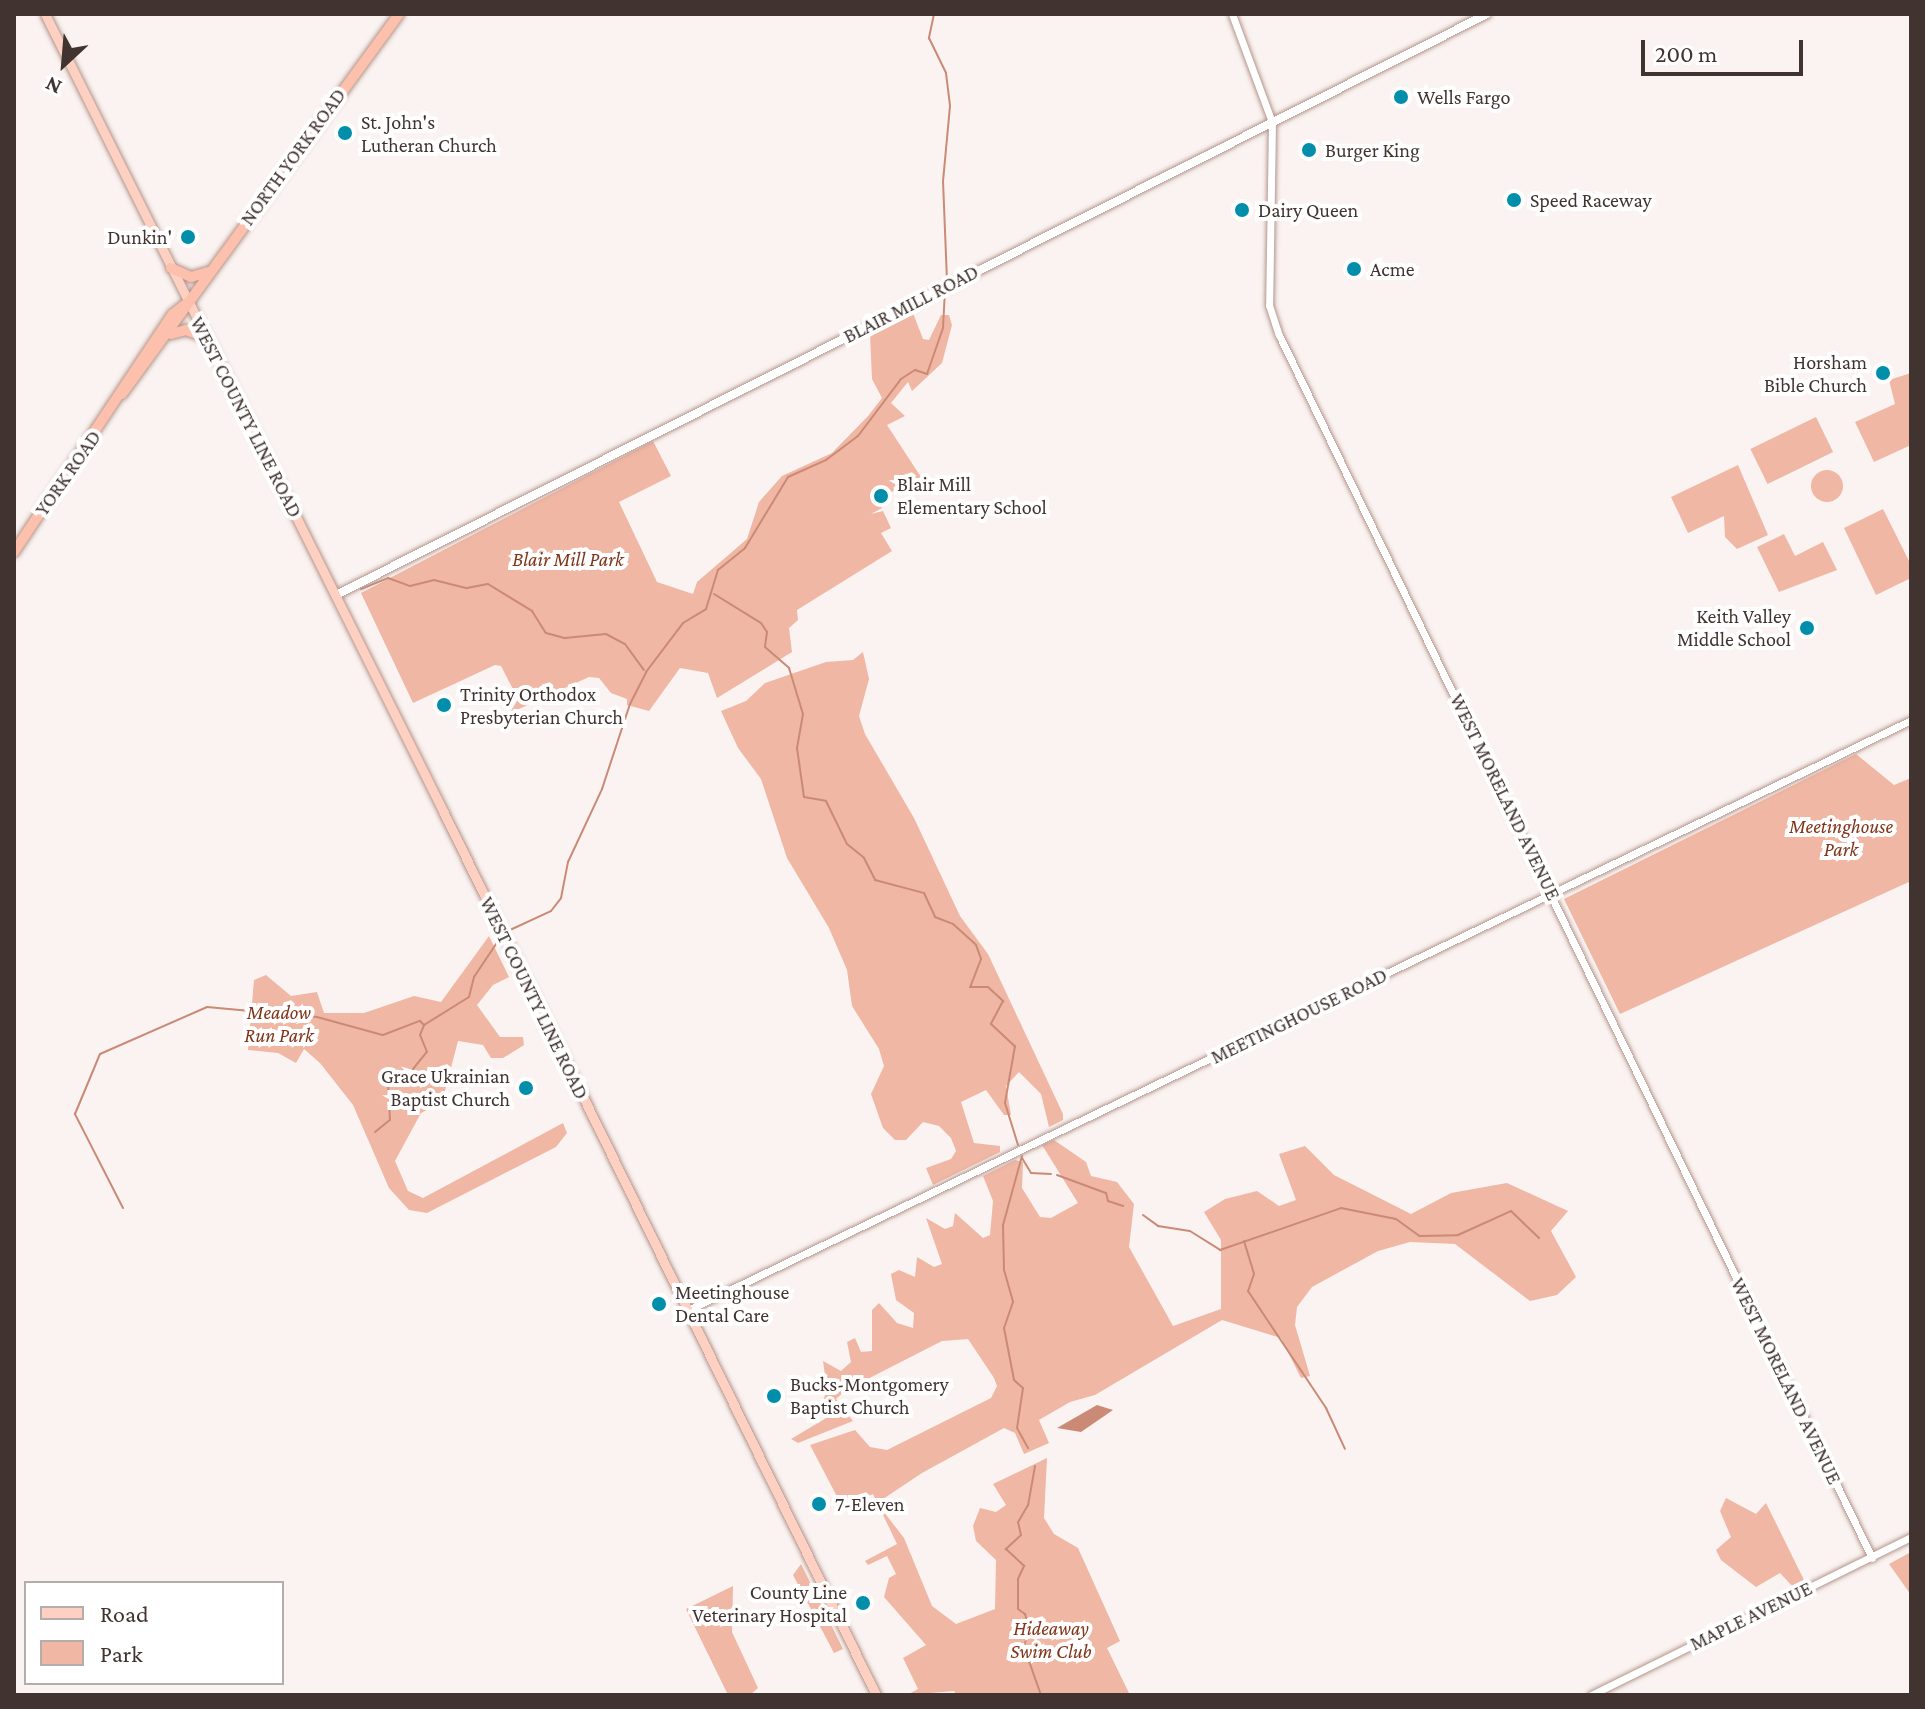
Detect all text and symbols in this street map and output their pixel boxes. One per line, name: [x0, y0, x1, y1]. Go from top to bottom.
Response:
north arrow: [24, 24, 104, 104]
scale bar: [1645, 24, 1807, 74]
text: 200 m: [1655, 40, 1717, 67]
text: N: [41, 71, 65, 101]
street label: NORTH YORK ROAD: [235, 84, 351, 230]
place label: Wells Fargo: [1417, 85, 1510, 109]
marker: Wells Fargo: [1392, 88, 1410, 106]
place label: St. John's Lutheran Church: [361, 110, 497, 157]
marker: St. John's Lutheran Church: [336, 124, 354, 142]
place label: Burger King: [1325, 138, 1420, 162]
marker: Burger King: [1300, 141, 1318, 159]
place label: Speed Raceway: [1530, 188, 1652, 212]
marker: Speed Raceway: [1505, 191, 1523, 209]
place label: Dairy Queen: [1258, 198, 1358, 222]
marker: Dairy Queen: [1233, 201, 1251, 219]
place label: Dunkin': [107, 225, 172, 249]
marker: Dunkin': [179, 228, 197, 246]
place label: Acme: [1370, 257, 1415, 281]
street label: BLAIR MILL ROAD: [839, 260, 983, 348]
marker: Acme: [1345, 260, 1363, 278]
street label: WEST COUNTY LINE ROAD: [185, 313, 307, 521]
place label: Horsham Bible Church: [1764, 350, 1867, 397]
marker: Horsham Bible Church: [1874, 364, 1892, 382]
street label: YORK ROAD: [30, 426, 106, 520]
place label: Blair Mill Elementary School: [897, 472, 1047, 519]
marker: Blair Mill Elementary School: [872, 487, 890, 505]
park label: Blair Mill Park: [512, 547, 624, 571]
place label: Keith Valley Middle School: [1677, 604, 1791, 651]
marker: Keith Valley Middle School: [1798, 619, 1816, 637]
place label: Trinity Orthodox Presbyterian Church: [460, 682, 623, 729]
street label: WEST MORELAND AVENUE: [1444, 690, 1566, 904]
marker: Trinity Orthodox Presbyterian Church: [435, 696, 453, 714]
park label: Meetinghouse Park: [1789, 814, 1893, 861]
street label: WEST COUNTY LINE ROAD: [475, 893, 593, 1103]
street label: MEETINGHOUSE ROAD: [1207, 963, 1391, 1069]
park label: Meadow Run Park: [244, 1000, 314, 1047]
place label: Grace Ukrainian Baptist Church: [381, 1064, 510, 1111]
marker: Grace Ukrainian Baptist Church: [517, 1079, 535, 1097]
street label: WEST MORELAND AVENUE: [1725, 1274, 1847, 1488]
place label: Meetinghouse Dental Care: [675, 1280, 789, 1327]
marker: Meetinghouse Dental Care: [650, 1295, 668, 1313]
place label: Bucks-Montgomery Baptist Church: [790, 1372, 949, 1419]
marker: Bucks-Montgomery Baptist Church: [765, 1387, 783, 1405]
place label: 7-Eleven: [835, 1492, 905, 1516]
marker: 7-Eleven: [810, 1495, 828, 1513]
street label: MAPLE AVENUE: [1686, 1576, 1816, 1656]
place label: County Line Veterinary Hospital: [692, 1580, 847, 1627]
legend: [24, 1581, 284, 1685]
marker: County Line Veterinary Hospital: [854, 1594, 872, 1612]
text: Road: [100, 1600, 149, 1627]
park label: Hideaway Swim Club: [1010, 1617, 1092, 1664]
text: Park: [100, 1640, 143, 1667]

